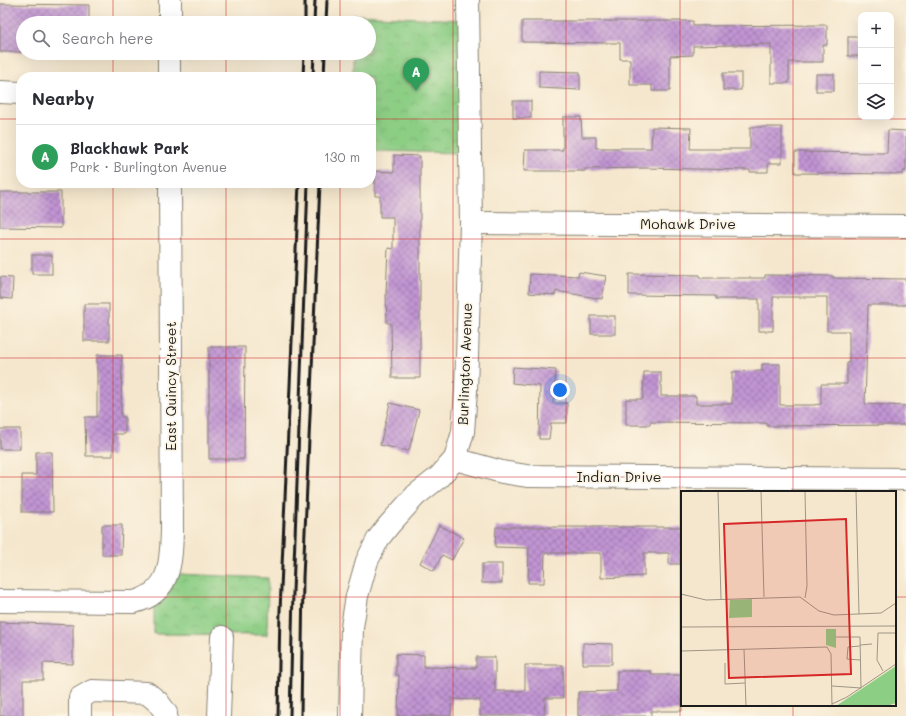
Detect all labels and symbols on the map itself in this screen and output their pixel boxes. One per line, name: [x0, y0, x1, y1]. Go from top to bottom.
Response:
pin: A: [403, 58, 429, 91]
street label: Mohawk Drive: [640, 214, 736, 233]
street label: Burlington Avenue: [453, 303, 476, 425]
street label: East Quincy Street: [161, 321, 180, 451]
your location: [550, 380, 570, 400]
street label: Indian Drive: [576, 467, 662, 486]
inset map: [681, 491, 896, 706]

